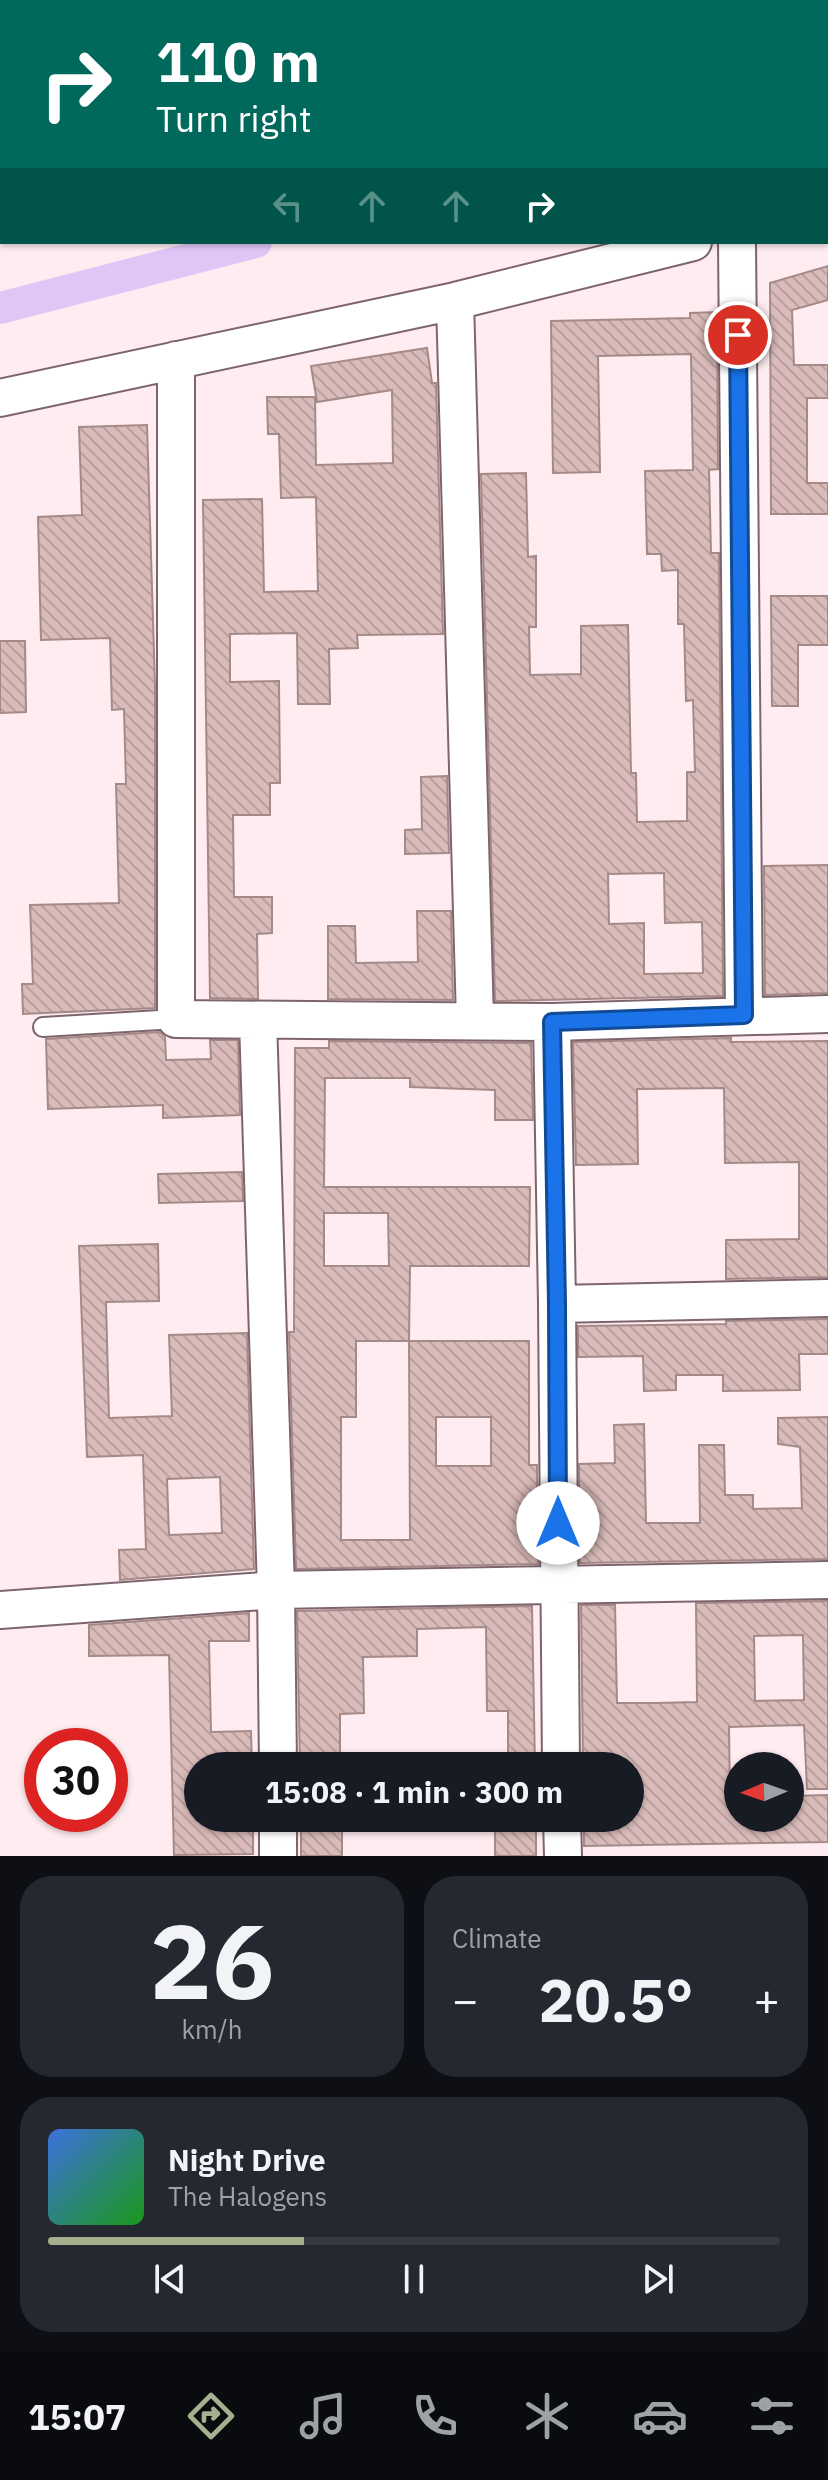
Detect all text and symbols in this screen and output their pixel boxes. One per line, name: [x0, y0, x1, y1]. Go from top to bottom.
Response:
text: 110 m: [156, 25, 320, 97]
icon: right: [24, 32, 128, 136]
text: Turn right: [156, 95, 312, 142]
icon: left: [266, 184, 310, 228]
icon: ahead: [350, 184, 394, 228]
icon: ahead: [434, 184, 478, 228]
icon: right: [518, 184, 562, 228]
pin: [704, 301, 772, 369]
icon: arrive: [716, 313, 760, 357]
position arrow: [516, 1481, 600, 1565]
speed limit sign: 30: [24, 1728, 128, 1832]
north arrow: [724, 1752, 804, 1832]
map controls: [724, 1752, 804, 1832]
text: 15:08 · 1 min · 300 m: [265, 1772, 563, 1811]
text: 26: [150, 1892, 274, 2028]
text: Climate: [452, 1921, 542, 1955]
text: 20.5°: [539, 1960, 693, 2039]
text: −: [452, 1971, 478, 2028]
text: +: [754, 1971, 780, 2028]
text: km/h: [181, 2012, 243, 2046]
text: Night Drive: [168, 2140, 326, 2179]
text: The Halogens: [168, 2179, 327, 2213]
icon: previous: [148, 2257, 192, 2301]
icon: pause: [392, 2257, 436, 2301]
icon: next: [636, 2257, 680, 2301]
icon: directions: [183, 2388, 239, 2444]
icon: music: [295, 2388, 351, 2444]
icon: phone: [407, 2388, 463, 2444]
icon: climate: [519, 2388, 575, 2444]
icon: car: [632, 2388, 688, 2444]
icon: filters: [744, 2388, 800, 2444]
text: 15:07: [28, 2393, 126, 2440]

